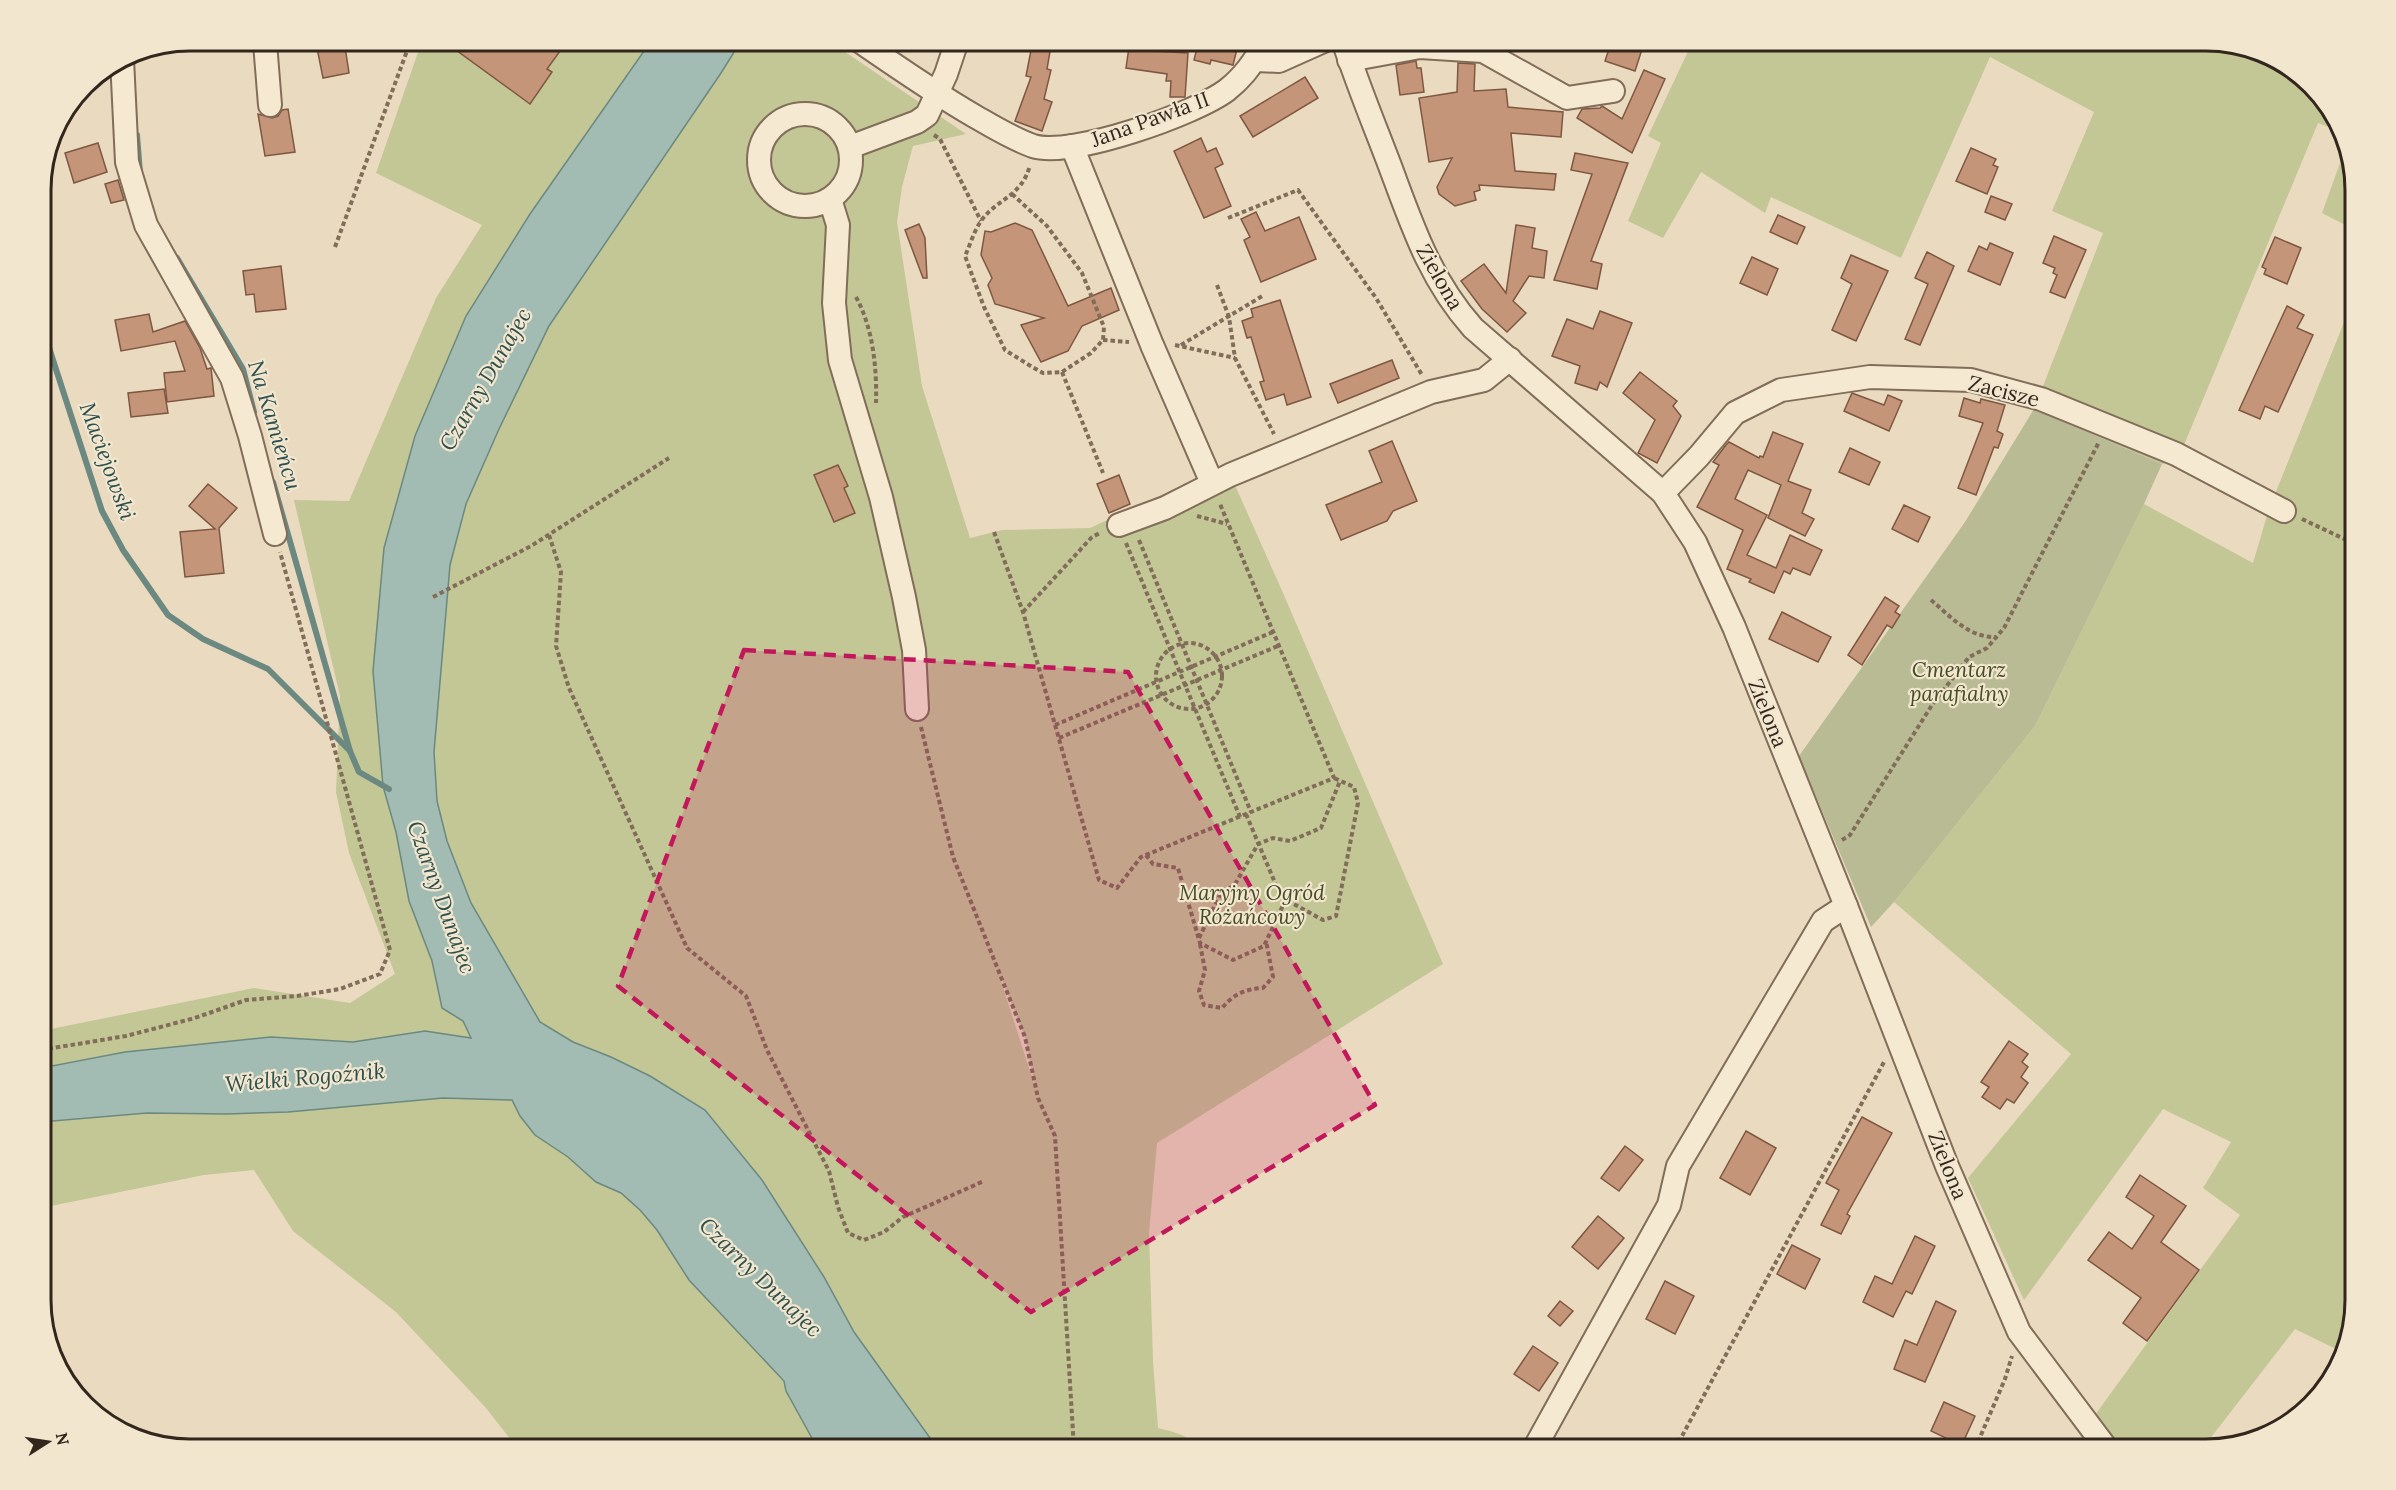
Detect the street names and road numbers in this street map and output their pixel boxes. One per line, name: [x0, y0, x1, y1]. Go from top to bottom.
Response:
street label: Jana Pawła II: [1086, 85, 1213, 153]
street label: Zielona: [1410, 239, 1470, 315]
street label: Zacisze: [1966, 369, 2042, 413]
street label: Zielona: [1742, 675, 1794, 751]
street label: Zielona: [1922, 1127, 1974, 1203]

